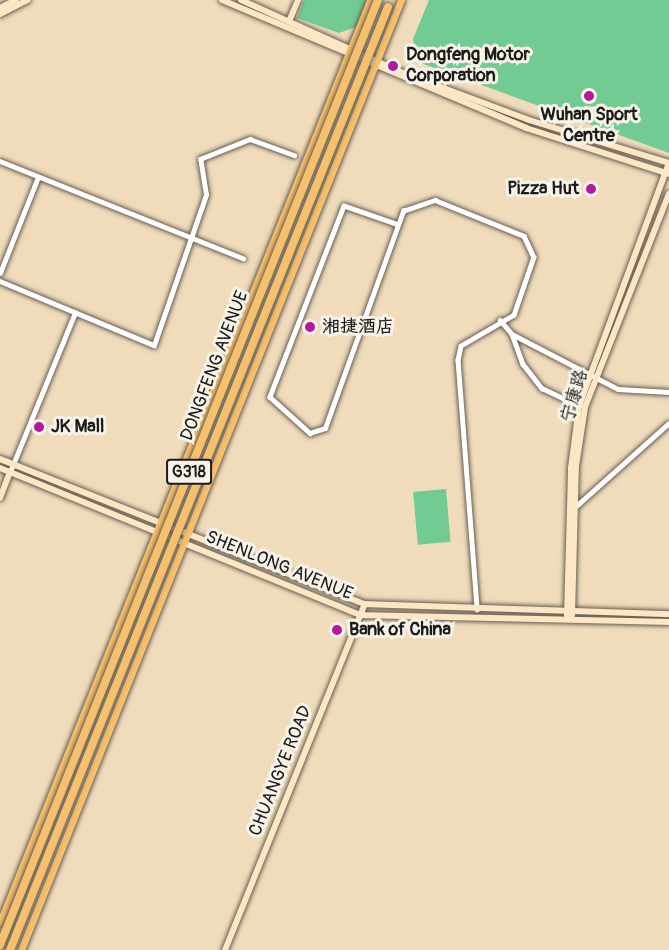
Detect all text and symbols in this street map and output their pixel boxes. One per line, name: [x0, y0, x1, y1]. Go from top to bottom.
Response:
place label: Dongfeng Motor Corporation: [406, 45, 530, 88]
marker: Dongfeng Motor Corporation: [384, 57, 402, 75]
marker: Wuhan Sport Centre: [582, 89, 596, 103]
place label: Wuhan Sport Centre: [540, 105, 638, 148]
place label: Pizza Hut: [507, 178, 579, 200]
marker: Pizza Hut: [584, 182, 598, 196]
street label: DONGFENG AVENUE: [176, 288, 254, 444]
place label: 湘捷酒店: [322, 316, 394, 338]
marker: 湘捷酒店: [303, 320, 317, 334]
street label: 宁康路: [557, 367, 593, 425]
place label: JK Mall: [51, 416, 104, 438]
marker: JK Mall: [32, 420, 46, 434]
road number: G318: [165, 459, 213, 485]
street label: SHENLONG AVENUE: [202, 527, 356, 605]
place label: Bank of China: [349, 619, 451, 641]
marker: Bank of China: [330, 623, 344, 637]
street label: CHUANGYE ROAD: [245, 703, 317, 839]

